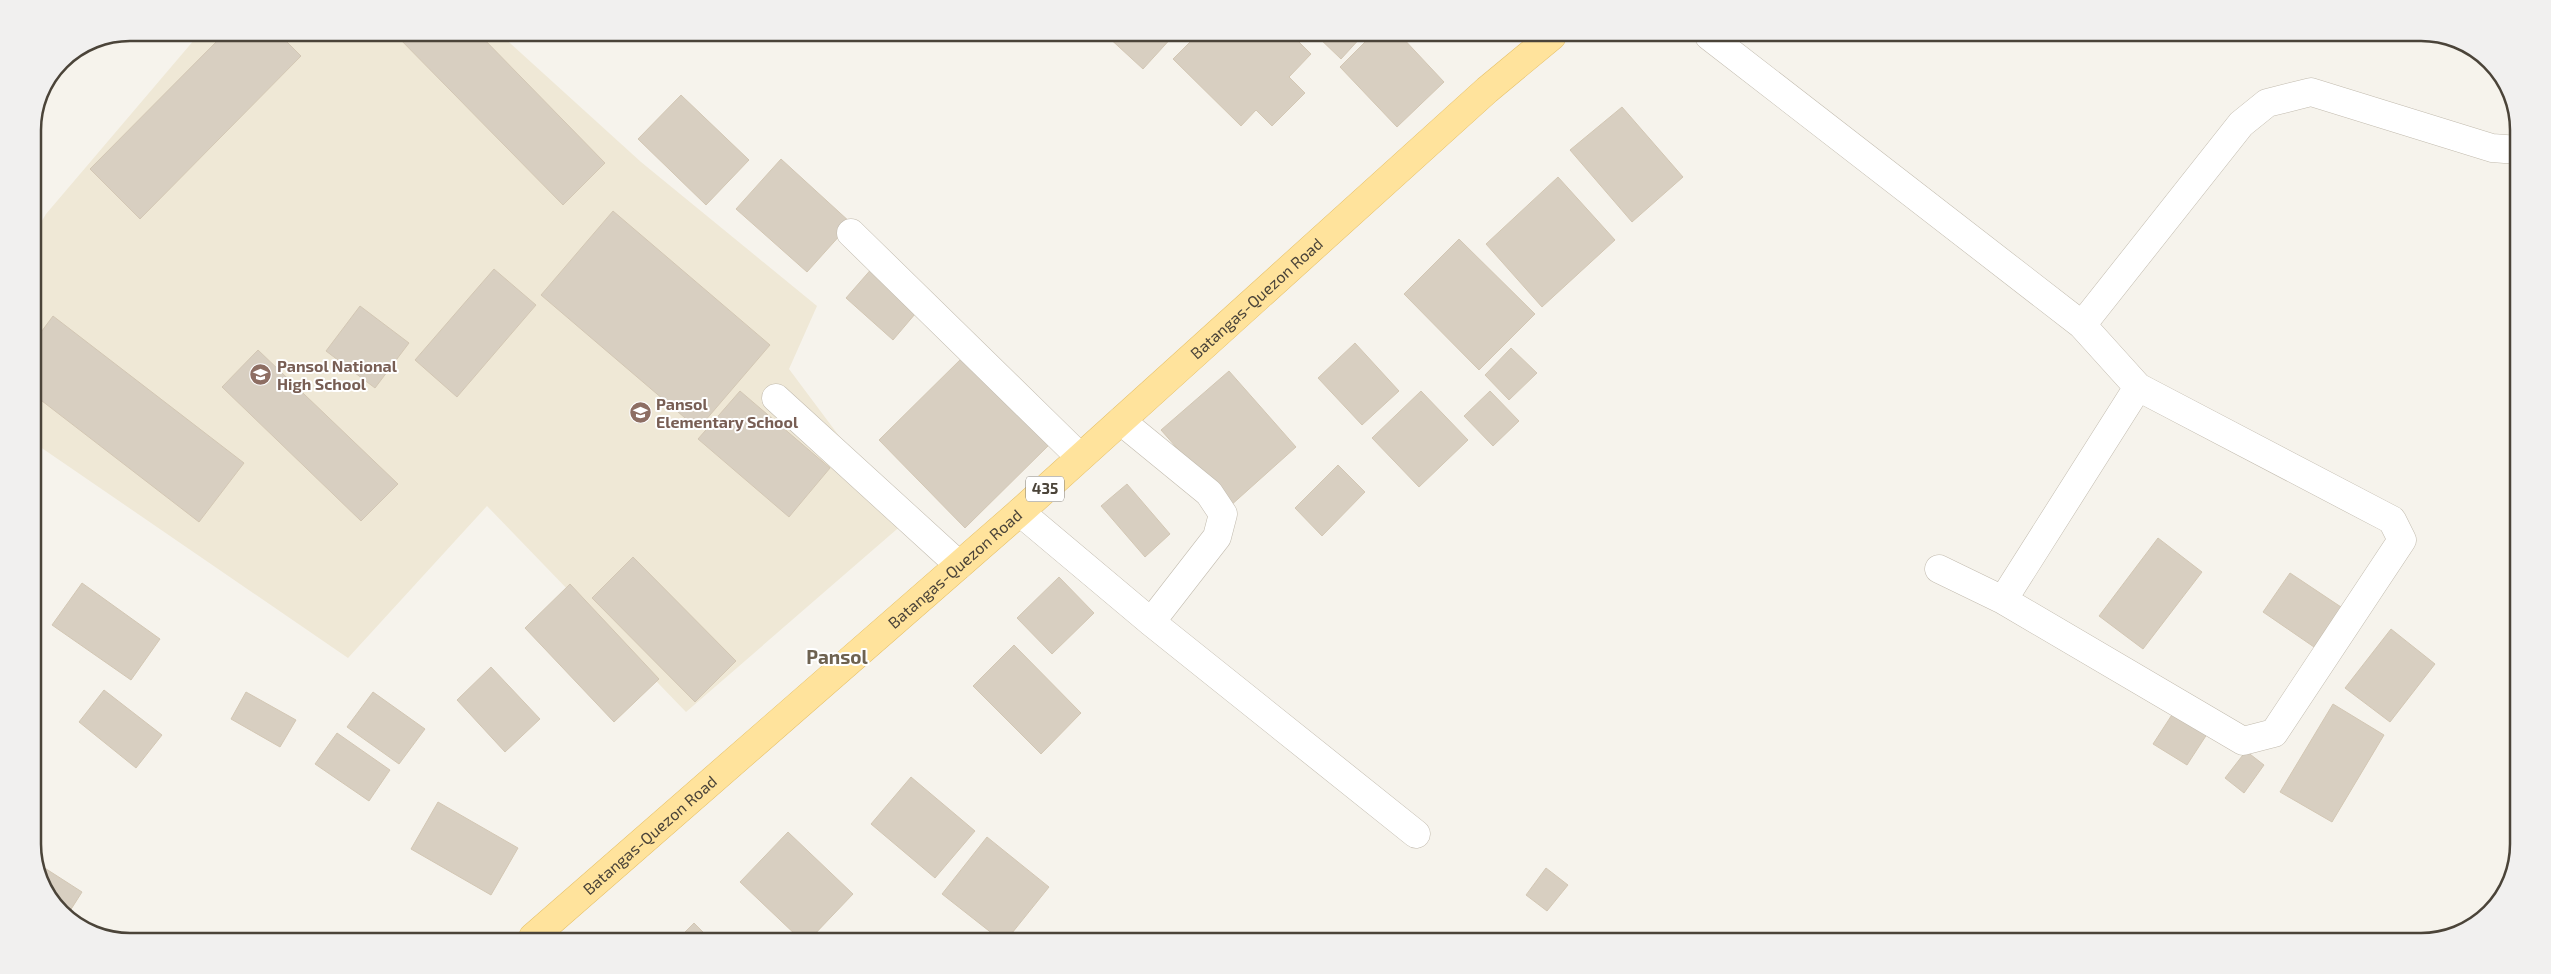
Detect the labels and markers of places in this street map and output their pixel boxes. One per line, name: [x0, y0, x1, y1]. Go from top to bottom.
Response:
place label: Pansol National High School: [277, 356, 398, 393]
school or university icon: Pansol National High School: [249, 363, 273, 387]
place label: Pansol Elementary School: [656, 394, 799, 432]
school or university icon: Pansol Elementary School: [628, 401, 652, 425]

